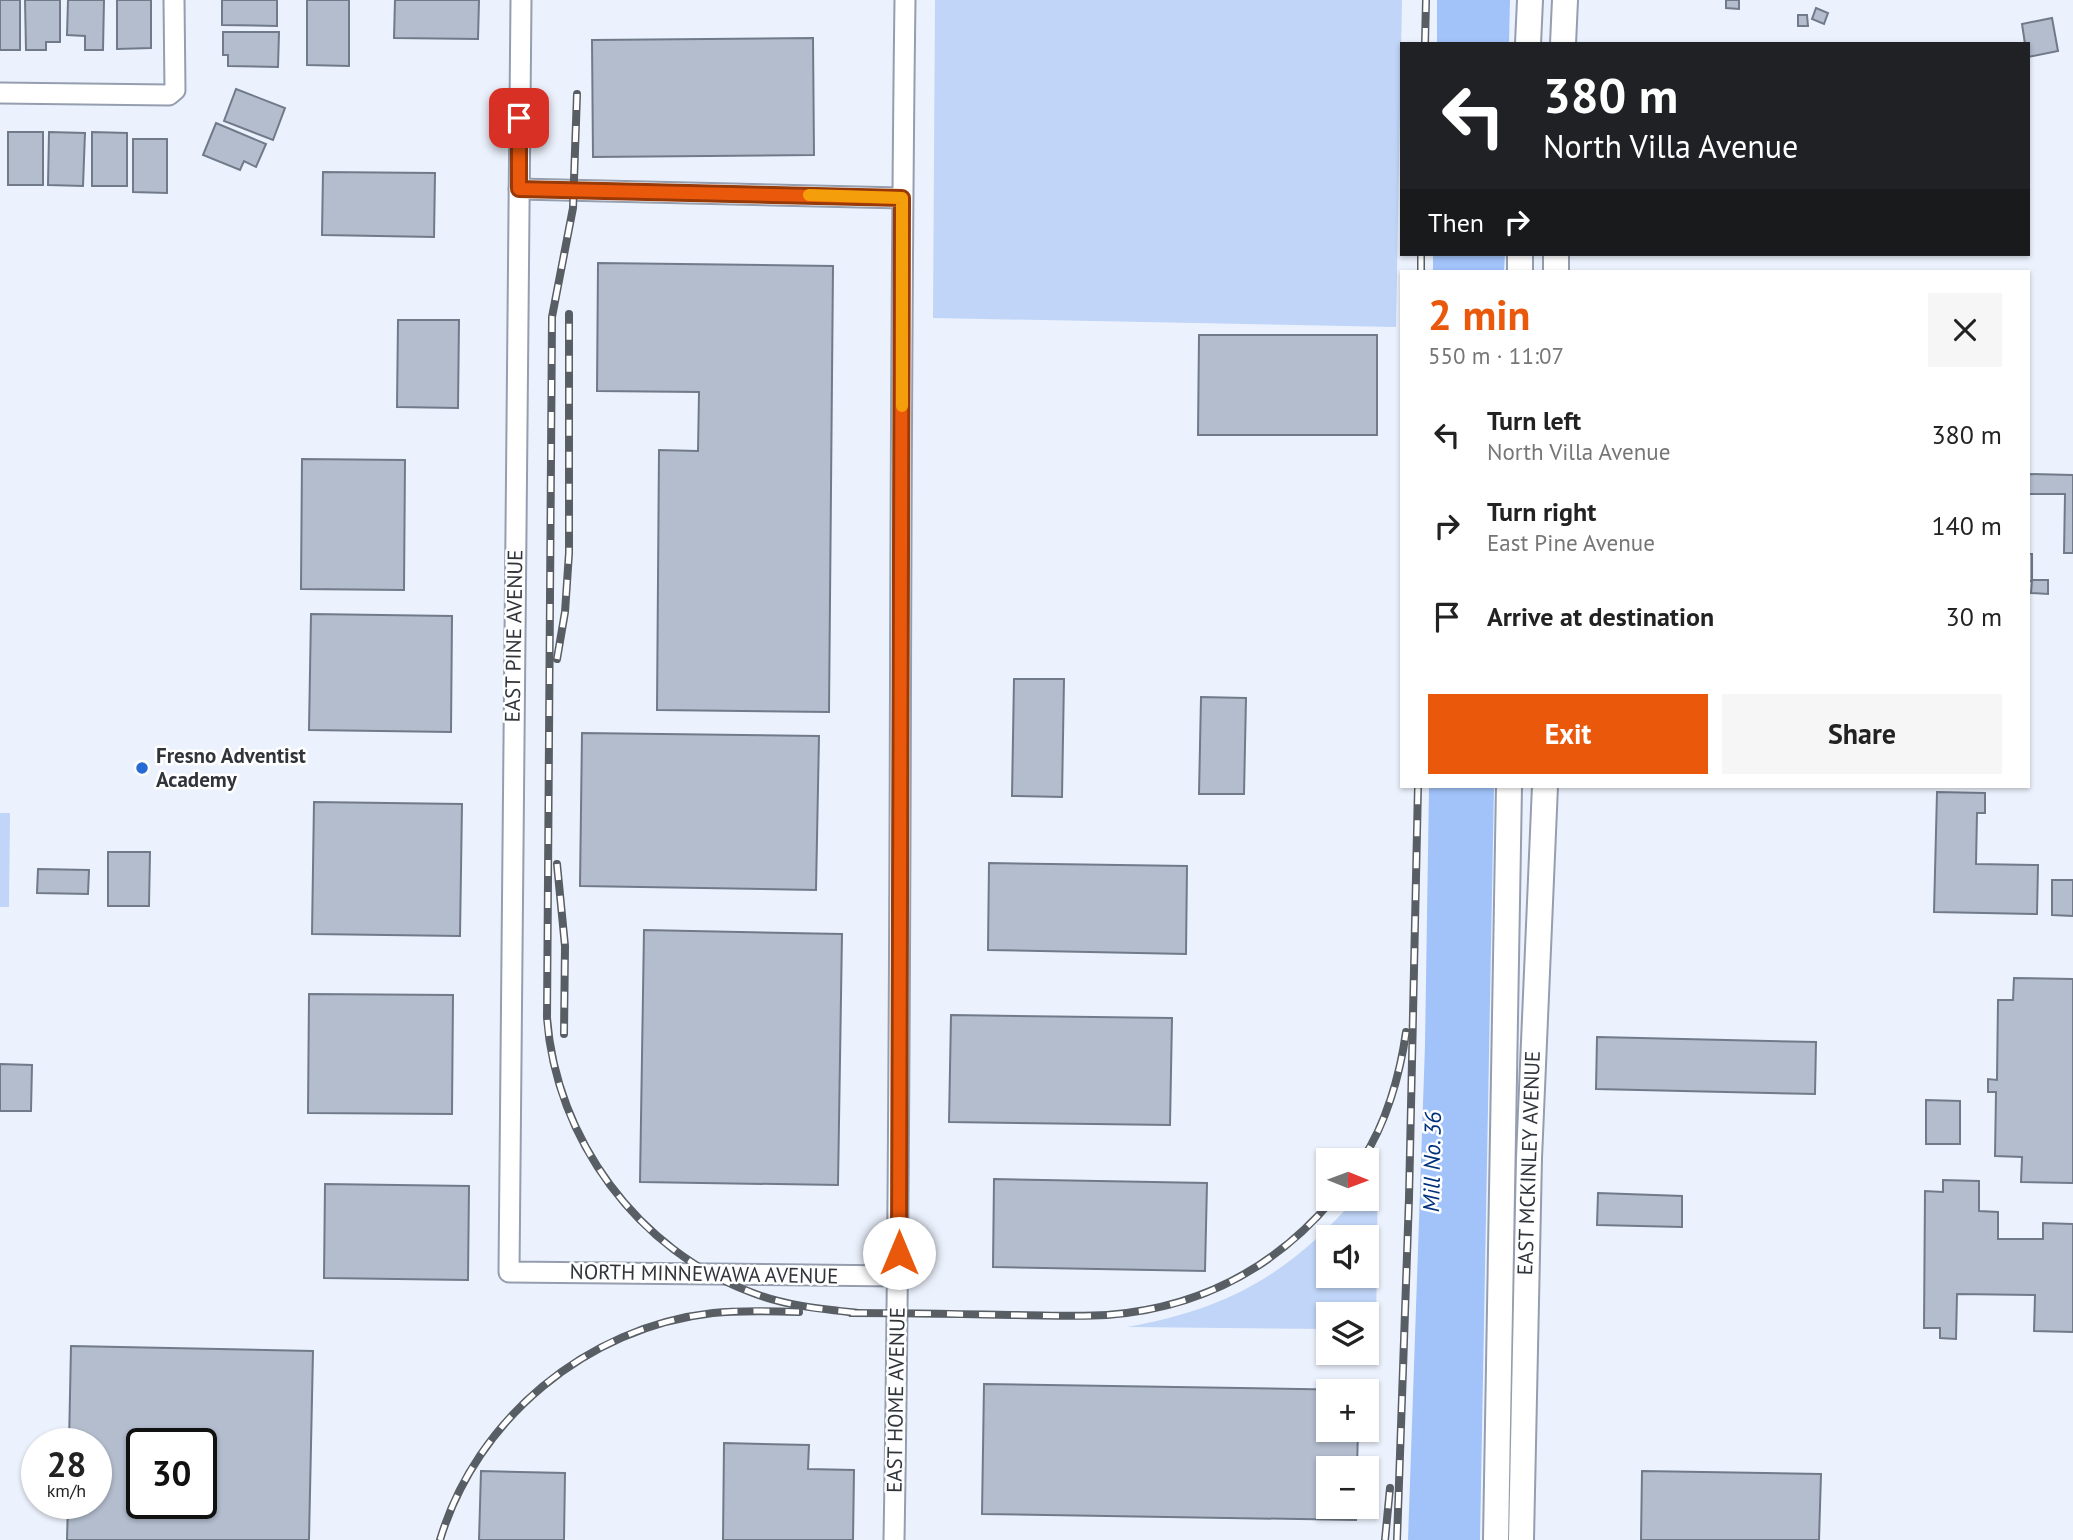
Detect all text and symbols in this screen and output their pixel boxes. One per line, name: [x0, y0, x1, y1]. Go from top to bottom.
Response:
text: 380 m: [1543, 63, 1678, 127]
icon: left: [1428, 70, 1519, 161]
pin: [489, 88, 549, 148]
icon: arrive: [500, 99, 538, 137]
text: North Villa Avenue: [1543, 125, 1798, 167]
icon: right: [1498, 203, 1536, 241]
text: Then: [1428, 206, 1484, 239]
text: 2 min: [1428, 287, 1530, 342]
button: close: [1928, 293, 2002, 367]
text: 550 m · 11:07: [1428, 341, 1564, 370]
text: Turn left: [1487, 404, 1581, 437]
icon: left: [1428, 416, 1466, 454]
text: 380 m: [1931, 418, 2002, 451]
text: North Villa Avenue: [1487, 437, 1670, 466]
text: Turn right: [1487, 495, 1596, 528]
icon: right: [1428, 507, 1466, 545]
text: 140 m: [1931, 509, 2002, 542]
text: East Pine Avenue: [1487, 528, 1655, 557]
street label: EAST PINE AVENUE: [498, 549, 529, 723]
icon: arrive: [1428, 598, 1466, 636]
text: Arrive at destination: [1487, 600, 1714, 633]
text: 30 m: [1946, 600, 2002, 633]
button: Exit: [1428, 694, 1708, 774]
button: Share: [1722, 694, 2002, 774]
place label: Fresno Adventist Academy: [156, 742, 307, 793]
marker: Fresno Adventist Academy: [134, 760, 150, 776]
street label: EAST MCKINLEY AVENUE: [1511, 1050, 1546, 1276]
water label: Mill No. 36: [1416, 1111, 1447, 1213]
north arrow: [1316, 1148, 1379, 1211]
map controls: [1316, 1148, 1379, 1519]
position arrow: [862, 1216, 936, 1290]
button: sound: [1316, 1225, 1379, 1288]
street label: NORTH MINNEWAWA AVENUE: [569, 1258, 839, 1289]
button: layers: [1316, 1302, 1379, 1365]
street label: EAST HOME AVENUE: [880, 1307, 911, 1493]
button: +: [1316, 1379, 1379, 1442]
speed limit sign: 30: [126, 1428, 217, 1519]
text: 28: [47, 1441, 86, 1487]
button: −: [1316, 1456, 1379, 1519]
text: km/h: [47, 1479, 86, 1502]

